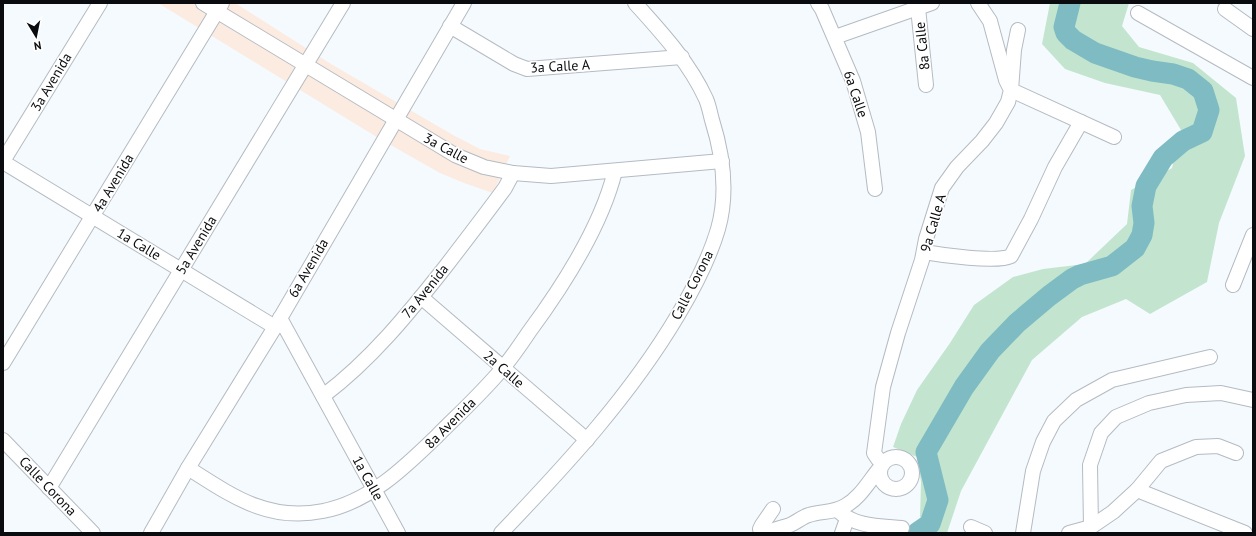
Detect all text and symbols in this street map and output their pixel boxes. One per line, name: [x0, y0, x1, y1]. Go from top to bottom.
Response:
north arrow: [16, 16, 56, 56]
street label: 8a Calle: [911, 21, 933, 71]
text: N: [33, 38, 43, 53]
street label: 3a Avenida: [27, 49, 76, 115]
street label: 3a Calle A: [530, 55, 591, 77]
street label: 6a Calle: [840, 68, 872, 120]
street label: 3a Calle: [420, 129, 472, 167]
street label: 4a Avenida: [89, 150, 138, 216]
street label: 9a Calle A: [916, 191, 950, 254]
street label: 5a Avenida: [172, 212, 221, 278]
street label: 1a Calle: [114, 224, 164, 264]
street label: 6a Avenida: [284, 235, 332, 301]
street label: Calle Corona: [667, 247, 717, 323]
street label: 7a Avenida: [398, 260, 452, 322]
street label: 2a Calle: [480, 346, 528, 392]
street label: 8a Avenida: [421, 394, 479, 452]
street label: Calle Corona: [15, 453, 81, 519]
street label: 1a Calle: [348, 453, 388, 503]

